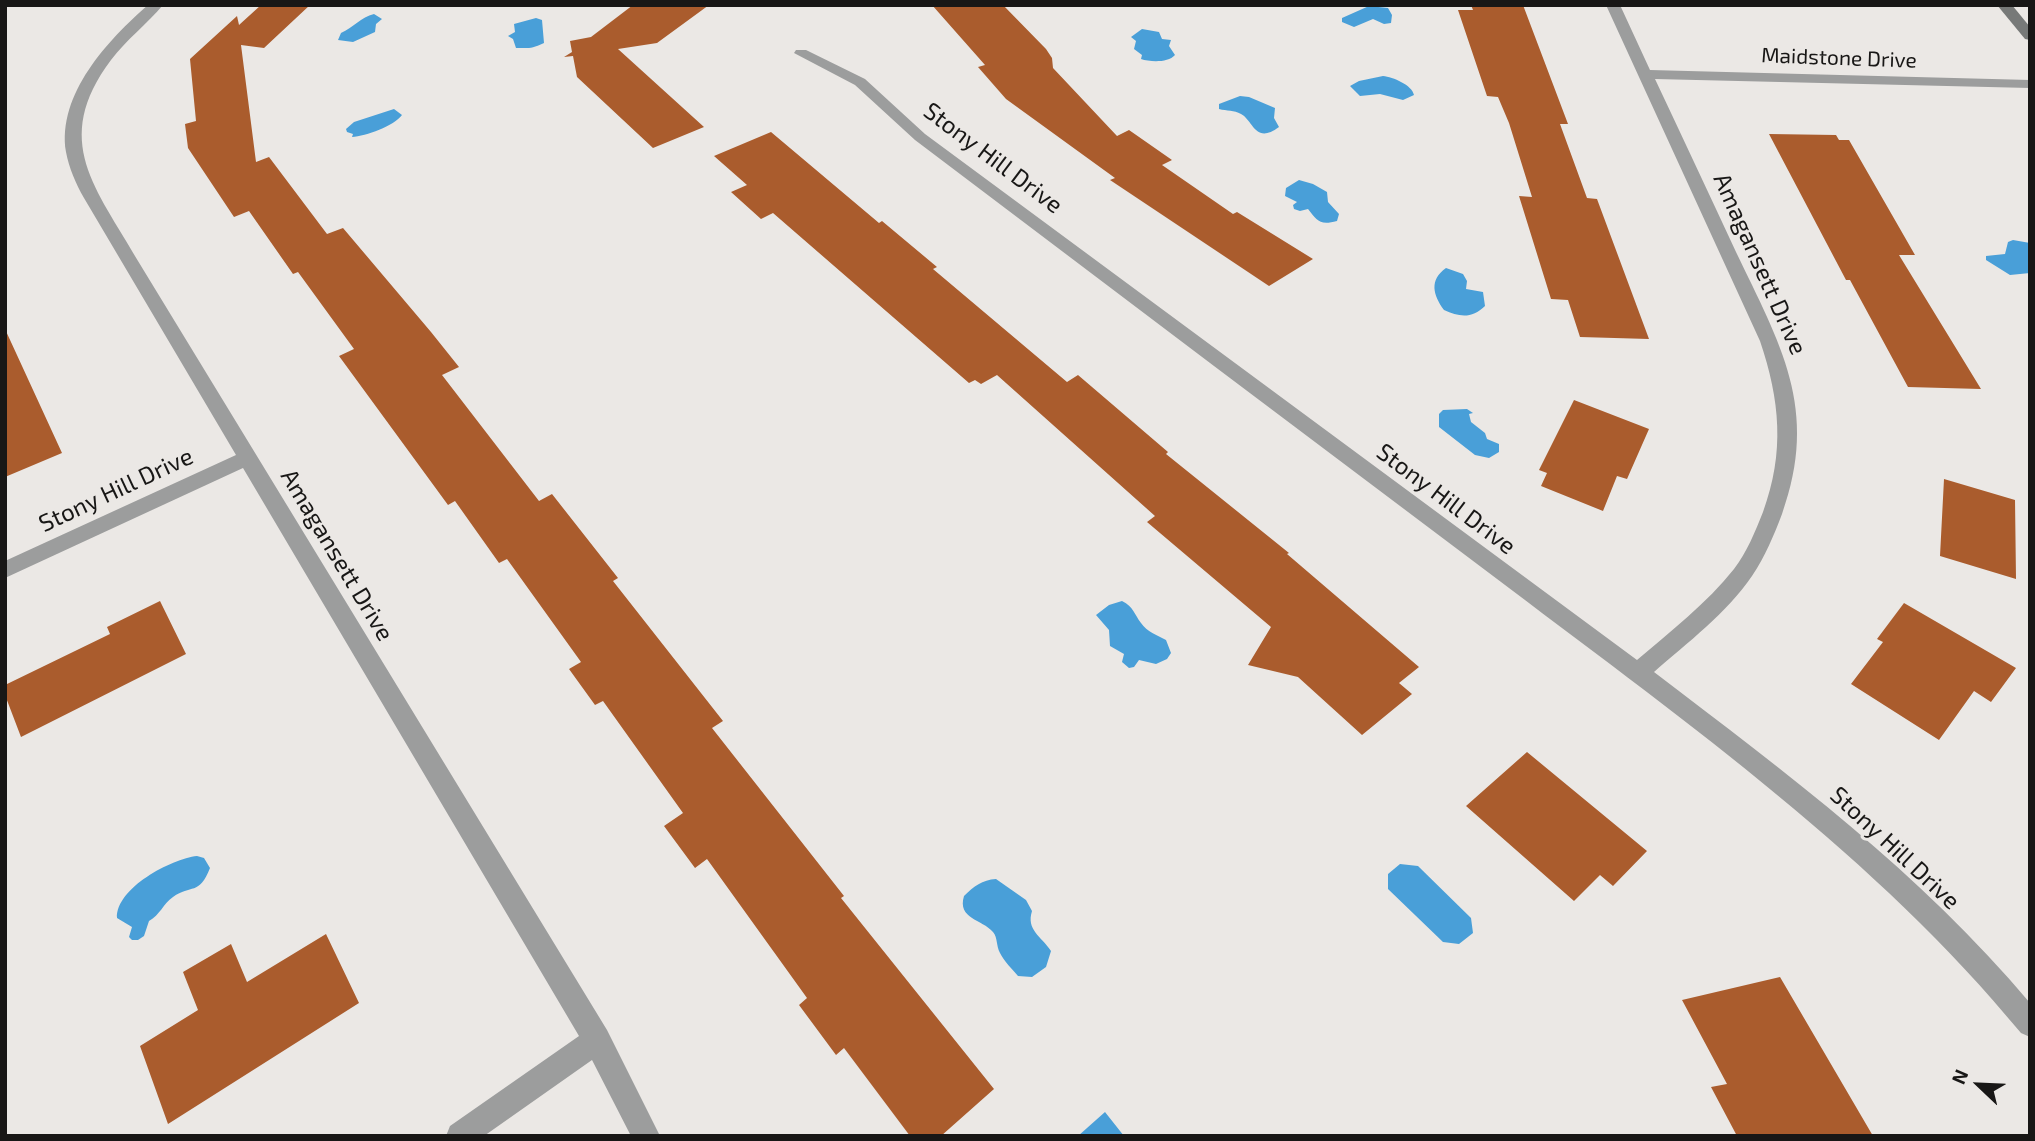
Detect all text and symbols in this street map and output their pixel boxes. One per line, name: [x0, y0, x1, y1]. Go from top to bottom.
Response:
street label: Maidstone Drive: [1761, 43, 1917, 73]
street label: Stony Hill Drive: [918, 96, 1068, 220]
street label: Amagansett Drive: [1707, 169, 1813, 359]
street label: Stony Hill Drive: [1371, 437, 1521, 561]
street label: Stony Hill Drive: [34, 442, 198, 538]
street label: Amagansett Drive: [274, 464, 400, 646]
street label: Stony Hill Drive: [1824, 781, 1966, 915]
north arrow: [1944, 1050, 2014, 1120]
text: N: [1946, 1066, 1972, 1087]

